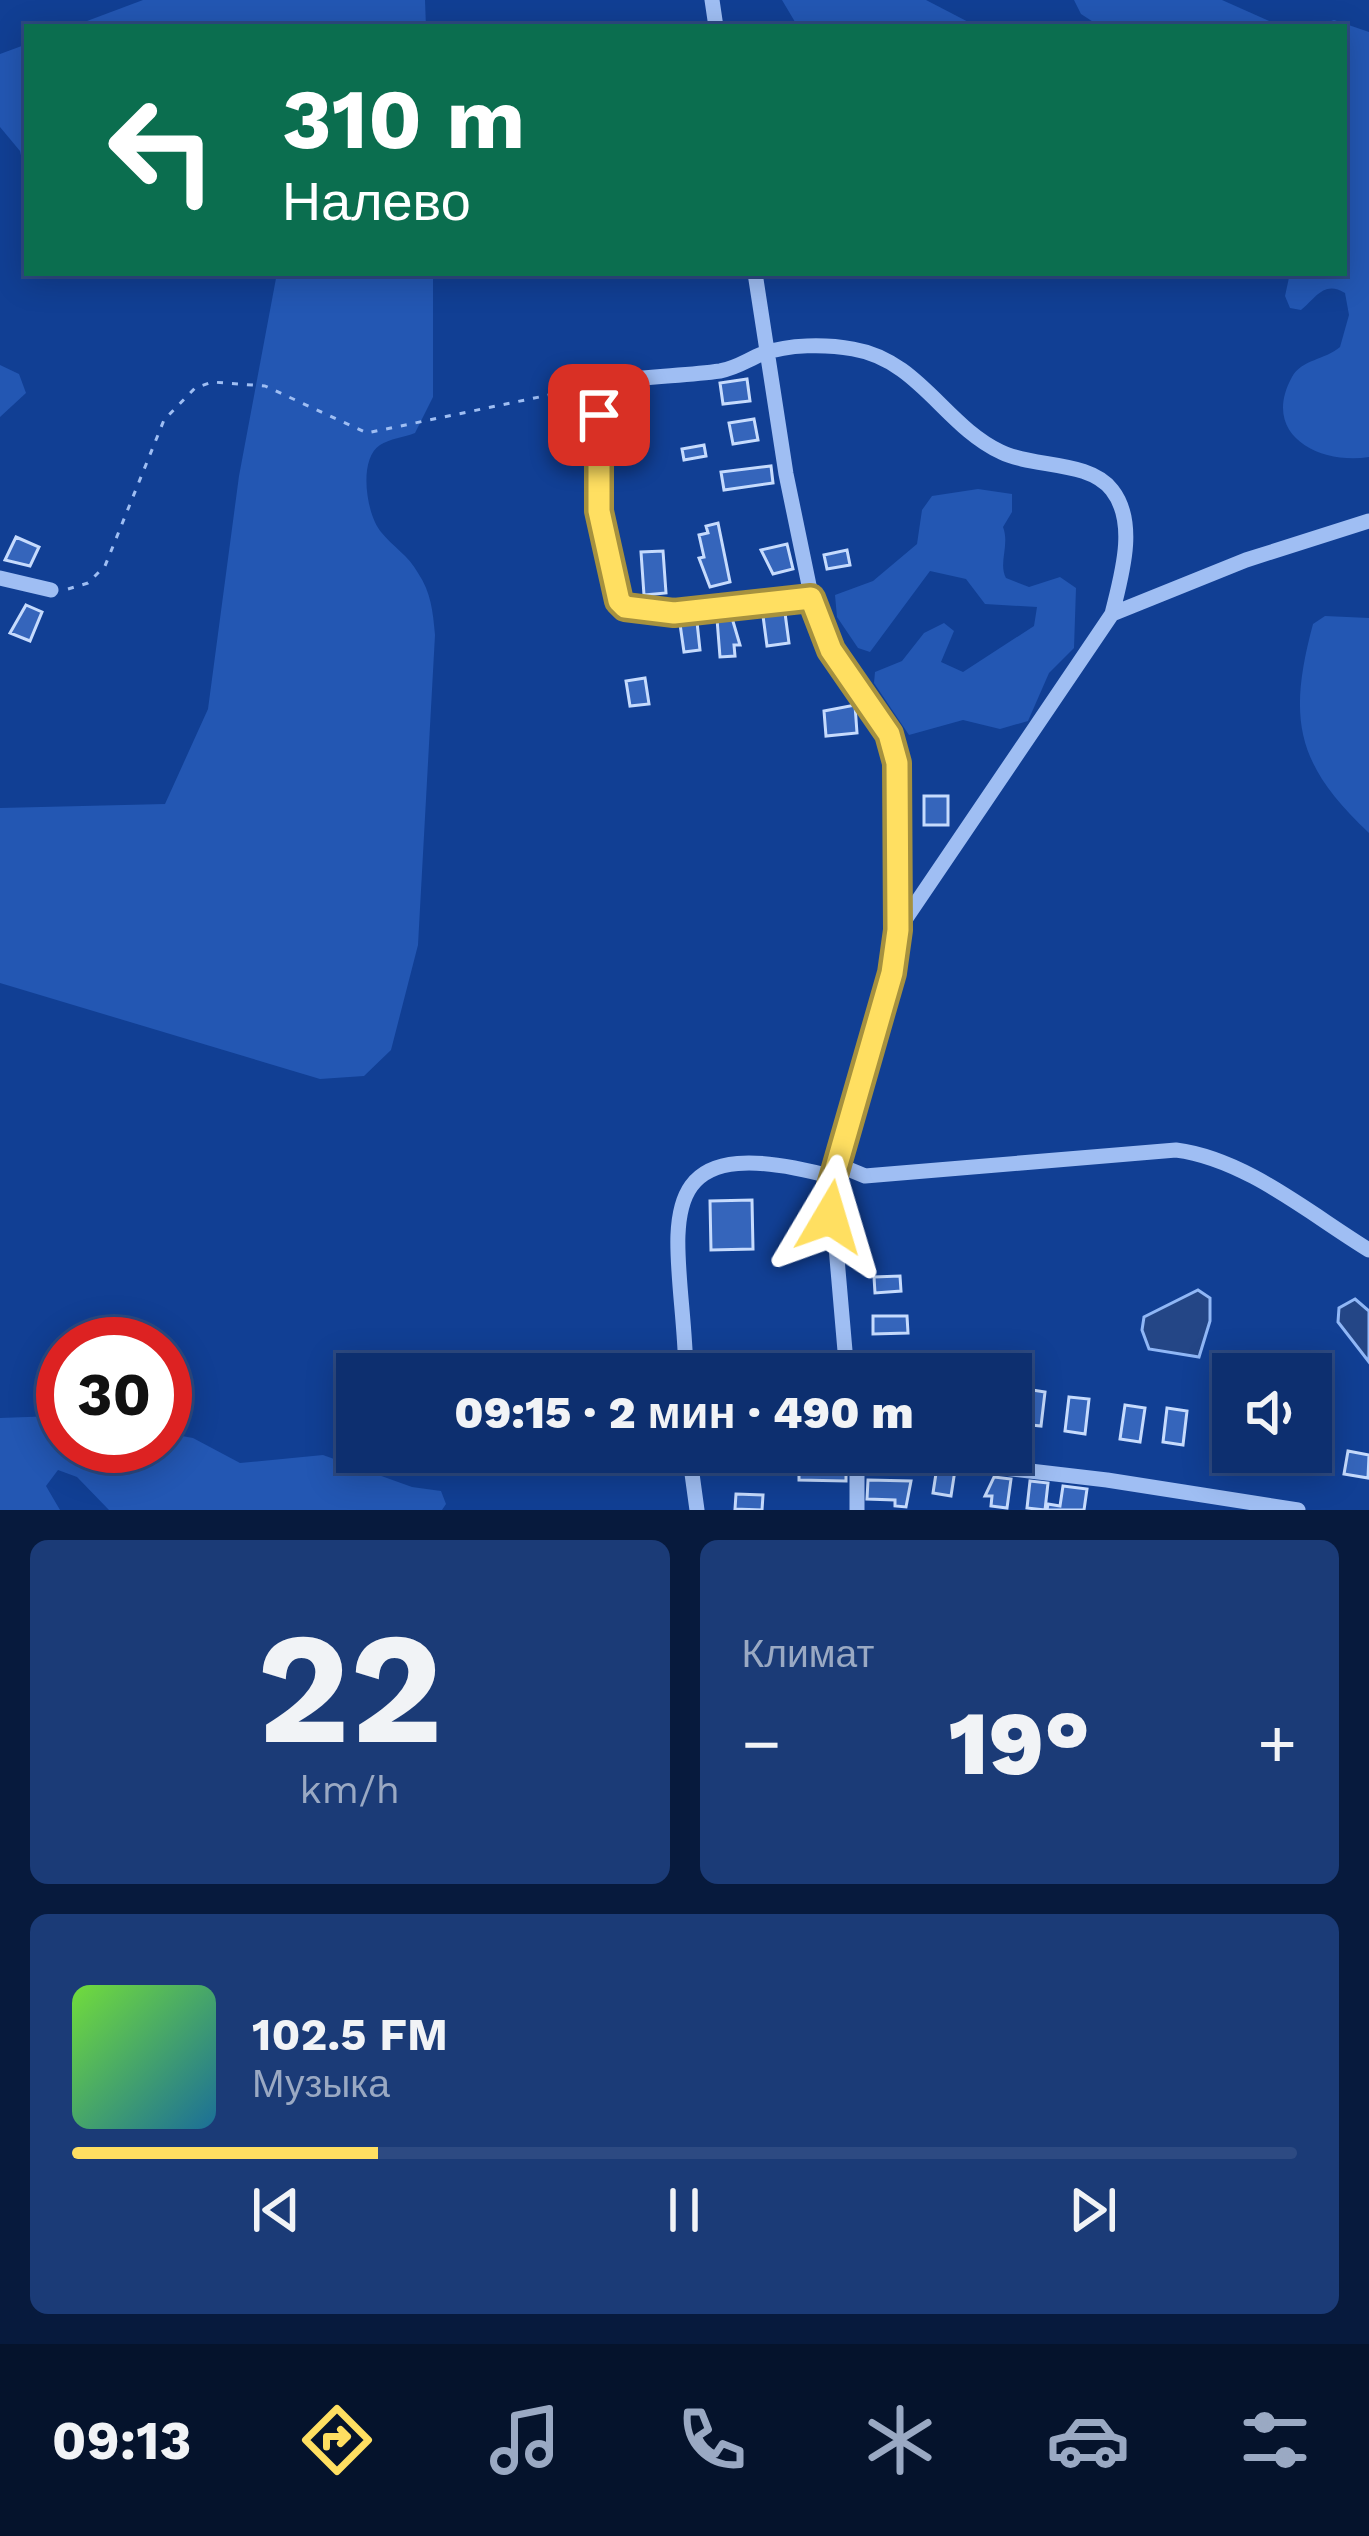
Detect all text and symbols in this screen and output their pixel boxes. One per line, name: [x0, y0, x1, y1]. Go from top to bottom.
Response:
text: 310 m: [282, 70, 525, 168]
icon: left: [84, 72, 240, 228]
text: Налево: [282, 170, 471, 233]
pin: [548, 364, 650, 466]
icon: arrive: [566, 382, 632, 448]
position arrow: [767, 1154, 893, 1280]
speed limit sign: 30: [36, 1317, 192, 1473]
map controls: [1212, 1353, 1332, 1473]
button: sound: [1212, 1353, 1332, 1473]
text: 09:15 · 2 мин · 490 m: [454, 1386, 914, 1439]
text: 22: [257, 1597, 443, 1780]
text: Климат: [742, 1631, 874, 1676]
text: 19°: [949, 1690, 1090, 1796]
text: −: [742, 1705, 781, 1782]
text: +: [1257, 1705, 1297, 1782]
text: km/h: [300, 1767, 400, 1812]
text: 102.5 FM: [252, 2008, 448, 2061]
text: Музыка: [252, 2061, 390, 2106]
icon: previous: [243, 2177, 309, 2243]
icon: pause: [651, 2177, 717, 2243]
icon: next: [1060, 2177, 1126, 2243]
icon: directions: [295, 2398, 379, 2482]
icon: music: [483, 2398, 567, 2482]
icon: phone: [670, 2398, 754, 2482]
icon: climate: [858, 2398, 942, 2482]
icon: car: [1046, 2398, 1130, 2482]
icon: filters: [1233, 2398, 1317, 2482]
text: 09:13: [52, 2409, 191, 2472]

